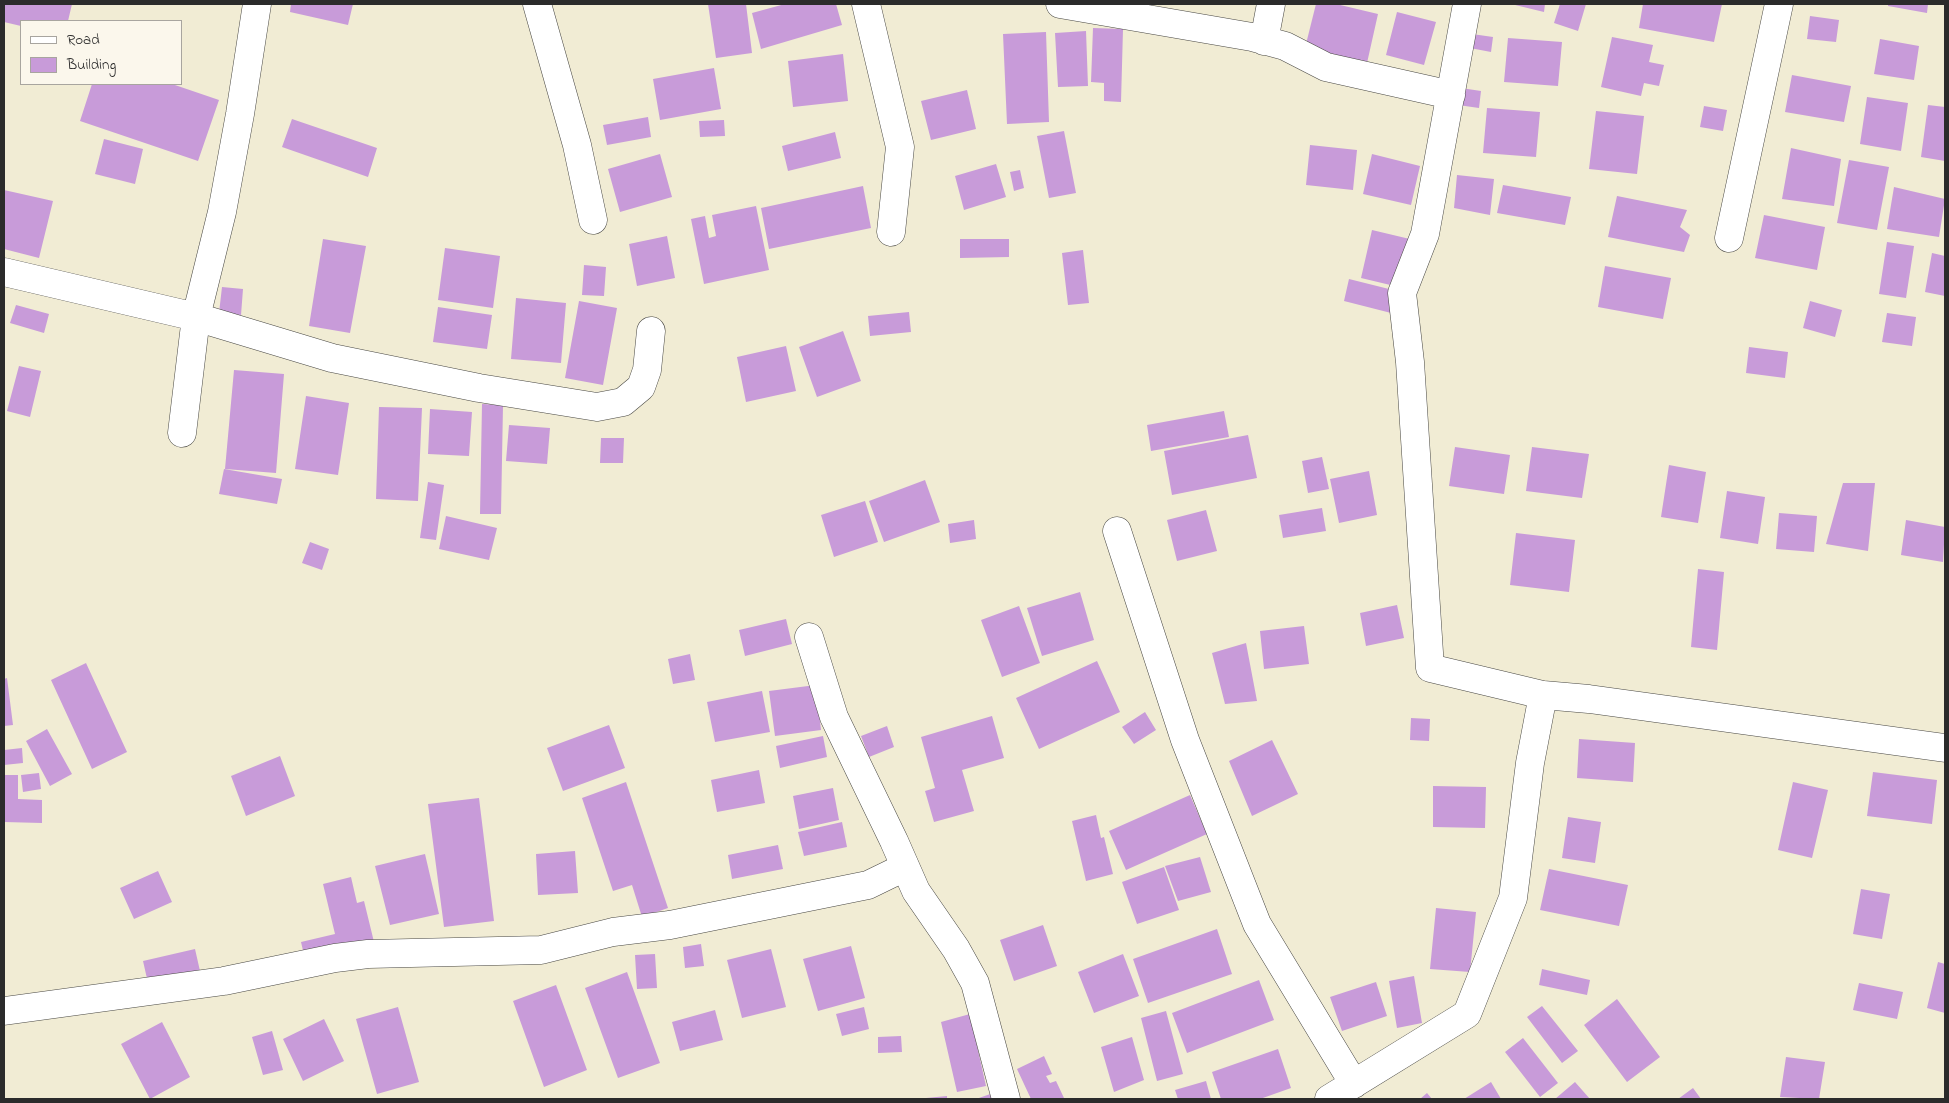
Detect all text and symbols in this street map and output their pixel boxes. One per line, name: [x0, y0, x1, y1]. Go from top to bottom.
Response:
legend: [20, 20, 182, 85]
text: Road: [67, 29, 100, 51]
text: Building: [67, 54, 116, 76]

